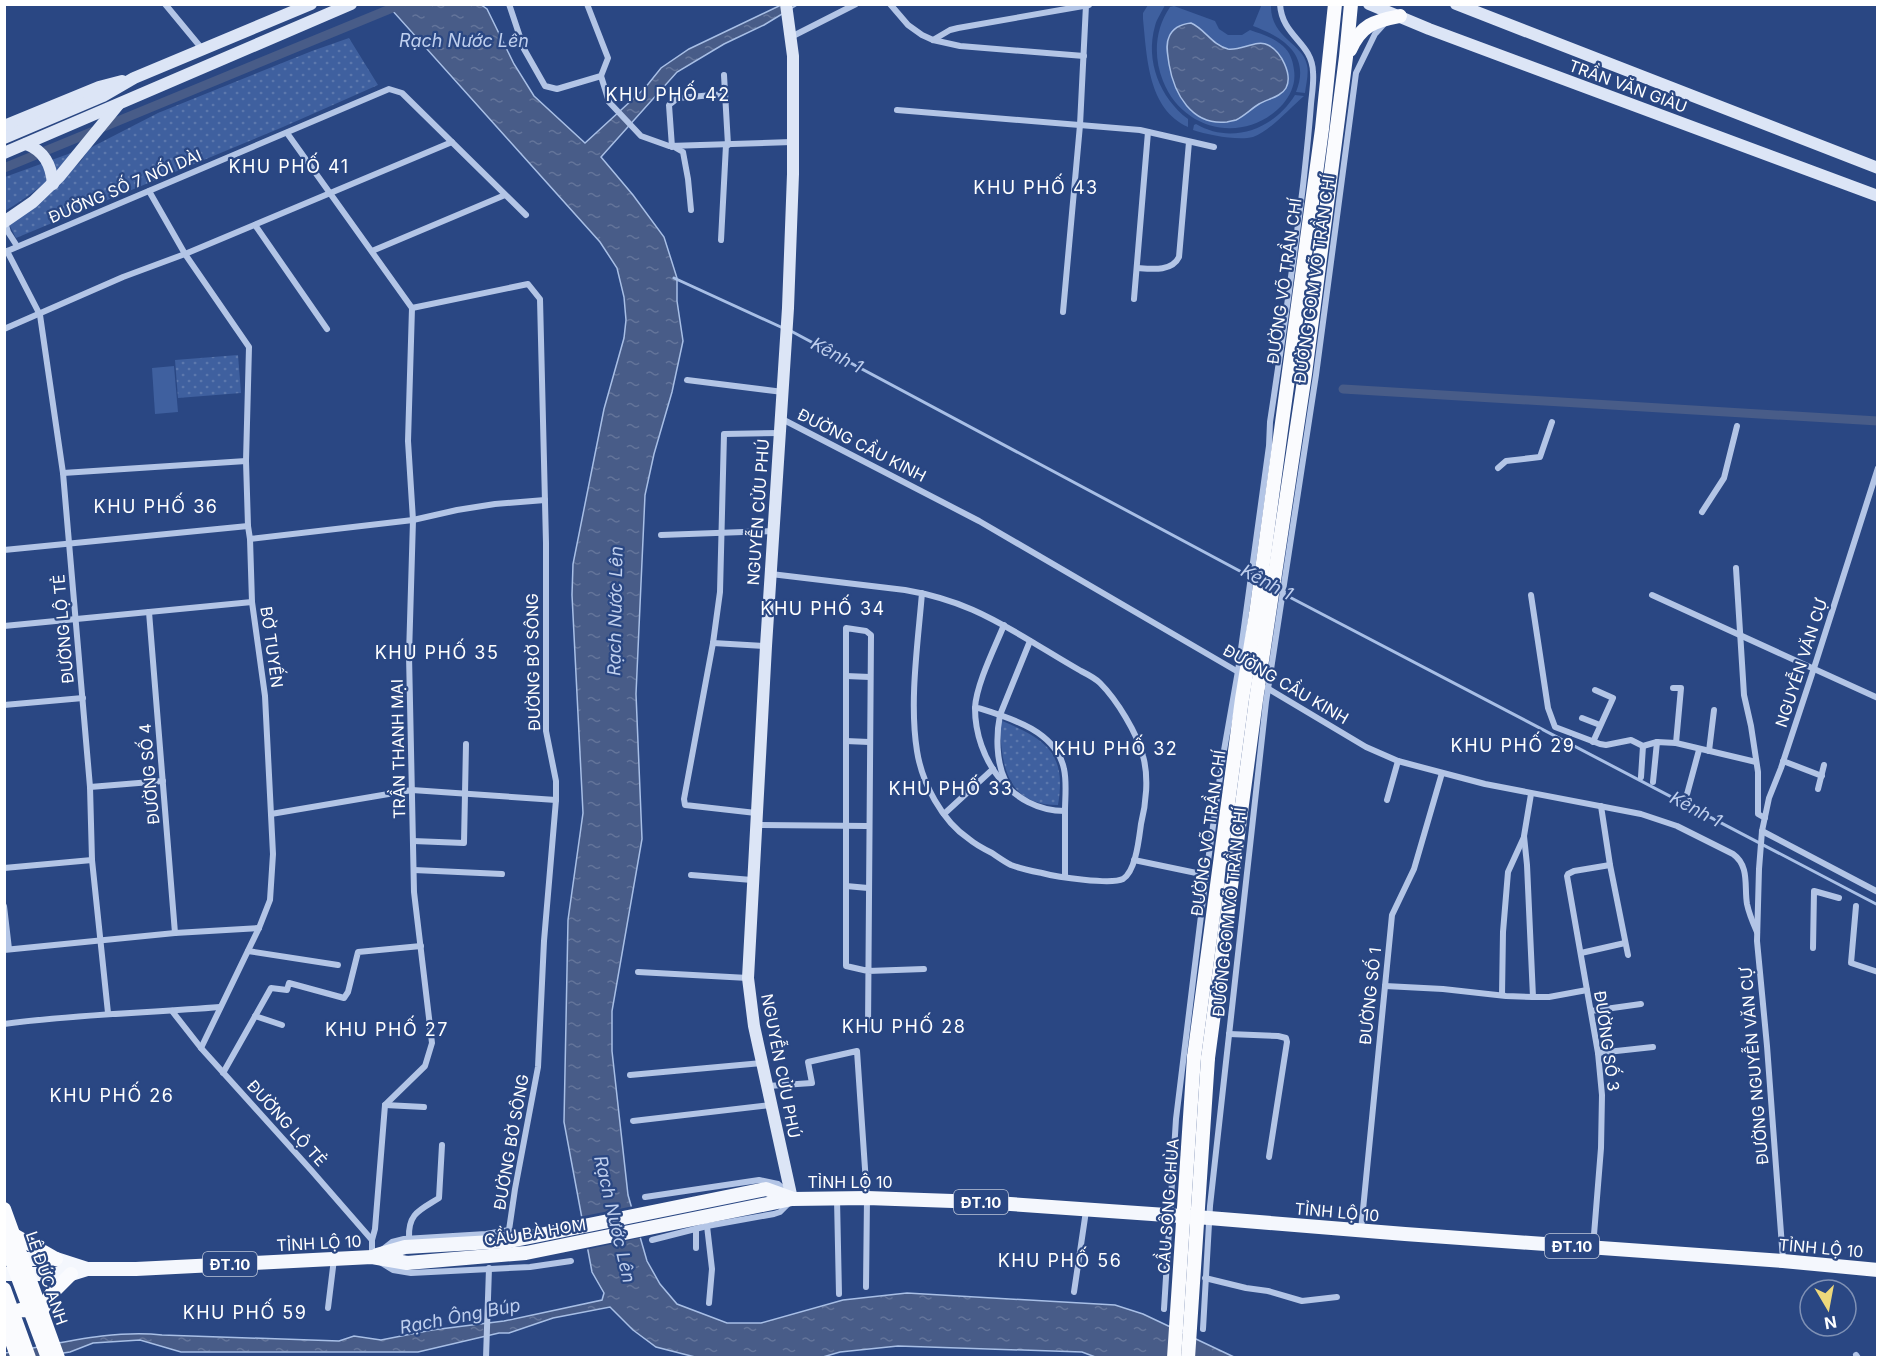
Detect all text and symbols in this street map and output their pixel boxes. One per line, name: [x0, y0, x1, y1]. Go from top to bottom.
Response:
water label: Rạch Nước Lên: [399, 30, 529, 51]
street label: TRẦN VĂN GIÀU: [1566, 53, 1691, 117]
district label: KHU PHỐ 42: [605, 80, 731, 105]
street label: ĐƯỜNG SỐ 7 NỐI DÀI: [45, 143, 204, 227]
district label: KHU PHỐ 41: [228, 152, 350, 177]
street label: ĐƯỜNG GOM VÕ TRẦN CHÍ: [1287, 172, 1339, 385]
district label: KHU PHỐ 43: [973, 173, 1099, 198]
street label: ĐƯỜNG VÕ TRẦN CHÍ: [1260, 196, 1306, 365]
water label: Kênh 1: [808, 333, 867, 378]
street label: ĐƯỜNG CẦU KINH: [794, 402, 931, 486]
street label: NGUYỄN CỬU PHÚ: [741, 438, 773, 586]
district label: KHU PHỐ 36: [94, 492, 218, 517]
water label: Rạch Nước Lên: [603, 546, 627, 676]
water label: Kênh 1: [1238, 560, 1297, 605]
street label: ĐƯỜNG LỘ TẺ: [48, 574, 78, 684]
street label: ĐƯỜNG BỜ SÔNG: [522, 593, 544, 731]
district label: KHU PHỐ 34: [760, 594, 886, 619]
street label: NGUYỄN VĂN CỰ: [1769, 595, 1831, 730]
street label: BỜ TUYẾN: [256, 605, 290, 689]
district label: KHU PHỐ 35: [375, 638, 499, 663]
street label: ĐƯỜNG CẦU KINH: [1220, 638, 1353, 728]
street label: TRẦN THANH MẠI: [385, 679, 409, 819]
street label: ĐƯỜNG SỐ 4: [133, 723, 163, 826]
district label: KHU PHỐ 29: [1451, 731, 1575, 756]
district label: KHU PHỐ 32: [1054, 734, 1178, 759]
street label: ĐƯỜNG VÕ TRẦN CHÍ: [1184, 748, 1230, 917]
district label: KHU PHỐ 33: [889, 774, 1013, 799]
water label: Kênh 1: [1667, 787, 1726, 832]
street label: ĐƯỜNG GOM VÕ TRẦN CHÍ: [1206, 805, 1250, 1018]
street label: ĐƯỜNG SỐ 1: [1353, 946, 1385, 1046]
street label: ĐƯỜNG NGUYỄN VĂN CỰ: [1733, 966, 1773, 1166]
street label: ĐƯỜNG SỐ 3: [1590, 989, 1626, 1092]
street label: NGUYỄN CỬU PHÚ: [757, 992, 807, 1140]
district label: KHU PHỐ 28: [842, 1012, 966, 1037]
district label: KHU PHỐ 27: [325, 1015, 449, 1040]
street label: ĐƯỜNG BỜ SÔNG: [489, 1072, 533, 1212]
street label: ĐƯỜNG LỘ TẺ: [243, 1076, 331, 1170]
district label: KHU PHỐ 26: [50, 1081, 174, 1106]
street label: CẦU SÔNG CHÙA: [1151, 1137, 1183, 1274]
water label: Rạch Nước Lên: [590, 1153, 640, 1285]
street label: TỈNH LỘ 10: [808, 1172, 893, 1192]
road number: ĐT.10: [954, 1190, 1008, 1214]
street label: TỈNH LỘ 10: [1294, 1198, 1380, 1226]
street label: CẦU BÀ HOM: [482, 1212, 587, 1250]
street label: LÊ ĐỨC ANH: [22, 1229, 72, 1327]
street label: TỈNH LỘ 10: [276, 1231, 362, 1255]
road number: ĐT.10: [1545, 1234, 1599, 1258]
street label: TỈNH LỘ 10: [1778, 1234, 1864, 1262]
district label: KHU PHỐ 56: [998, 1246, 1122, 1271]
road number: ĐT.10: [203, 1252, 257, 1276]
north arrow: [1798, 1278, 1858, 1338]
water label: Rạch Ông Búp: [398, 1293, 522, 1338]
district label: KHU PHỐ 59: [183, 1298, 307, 1323]
text: N: [1823, 1312, 1838, 1334]

